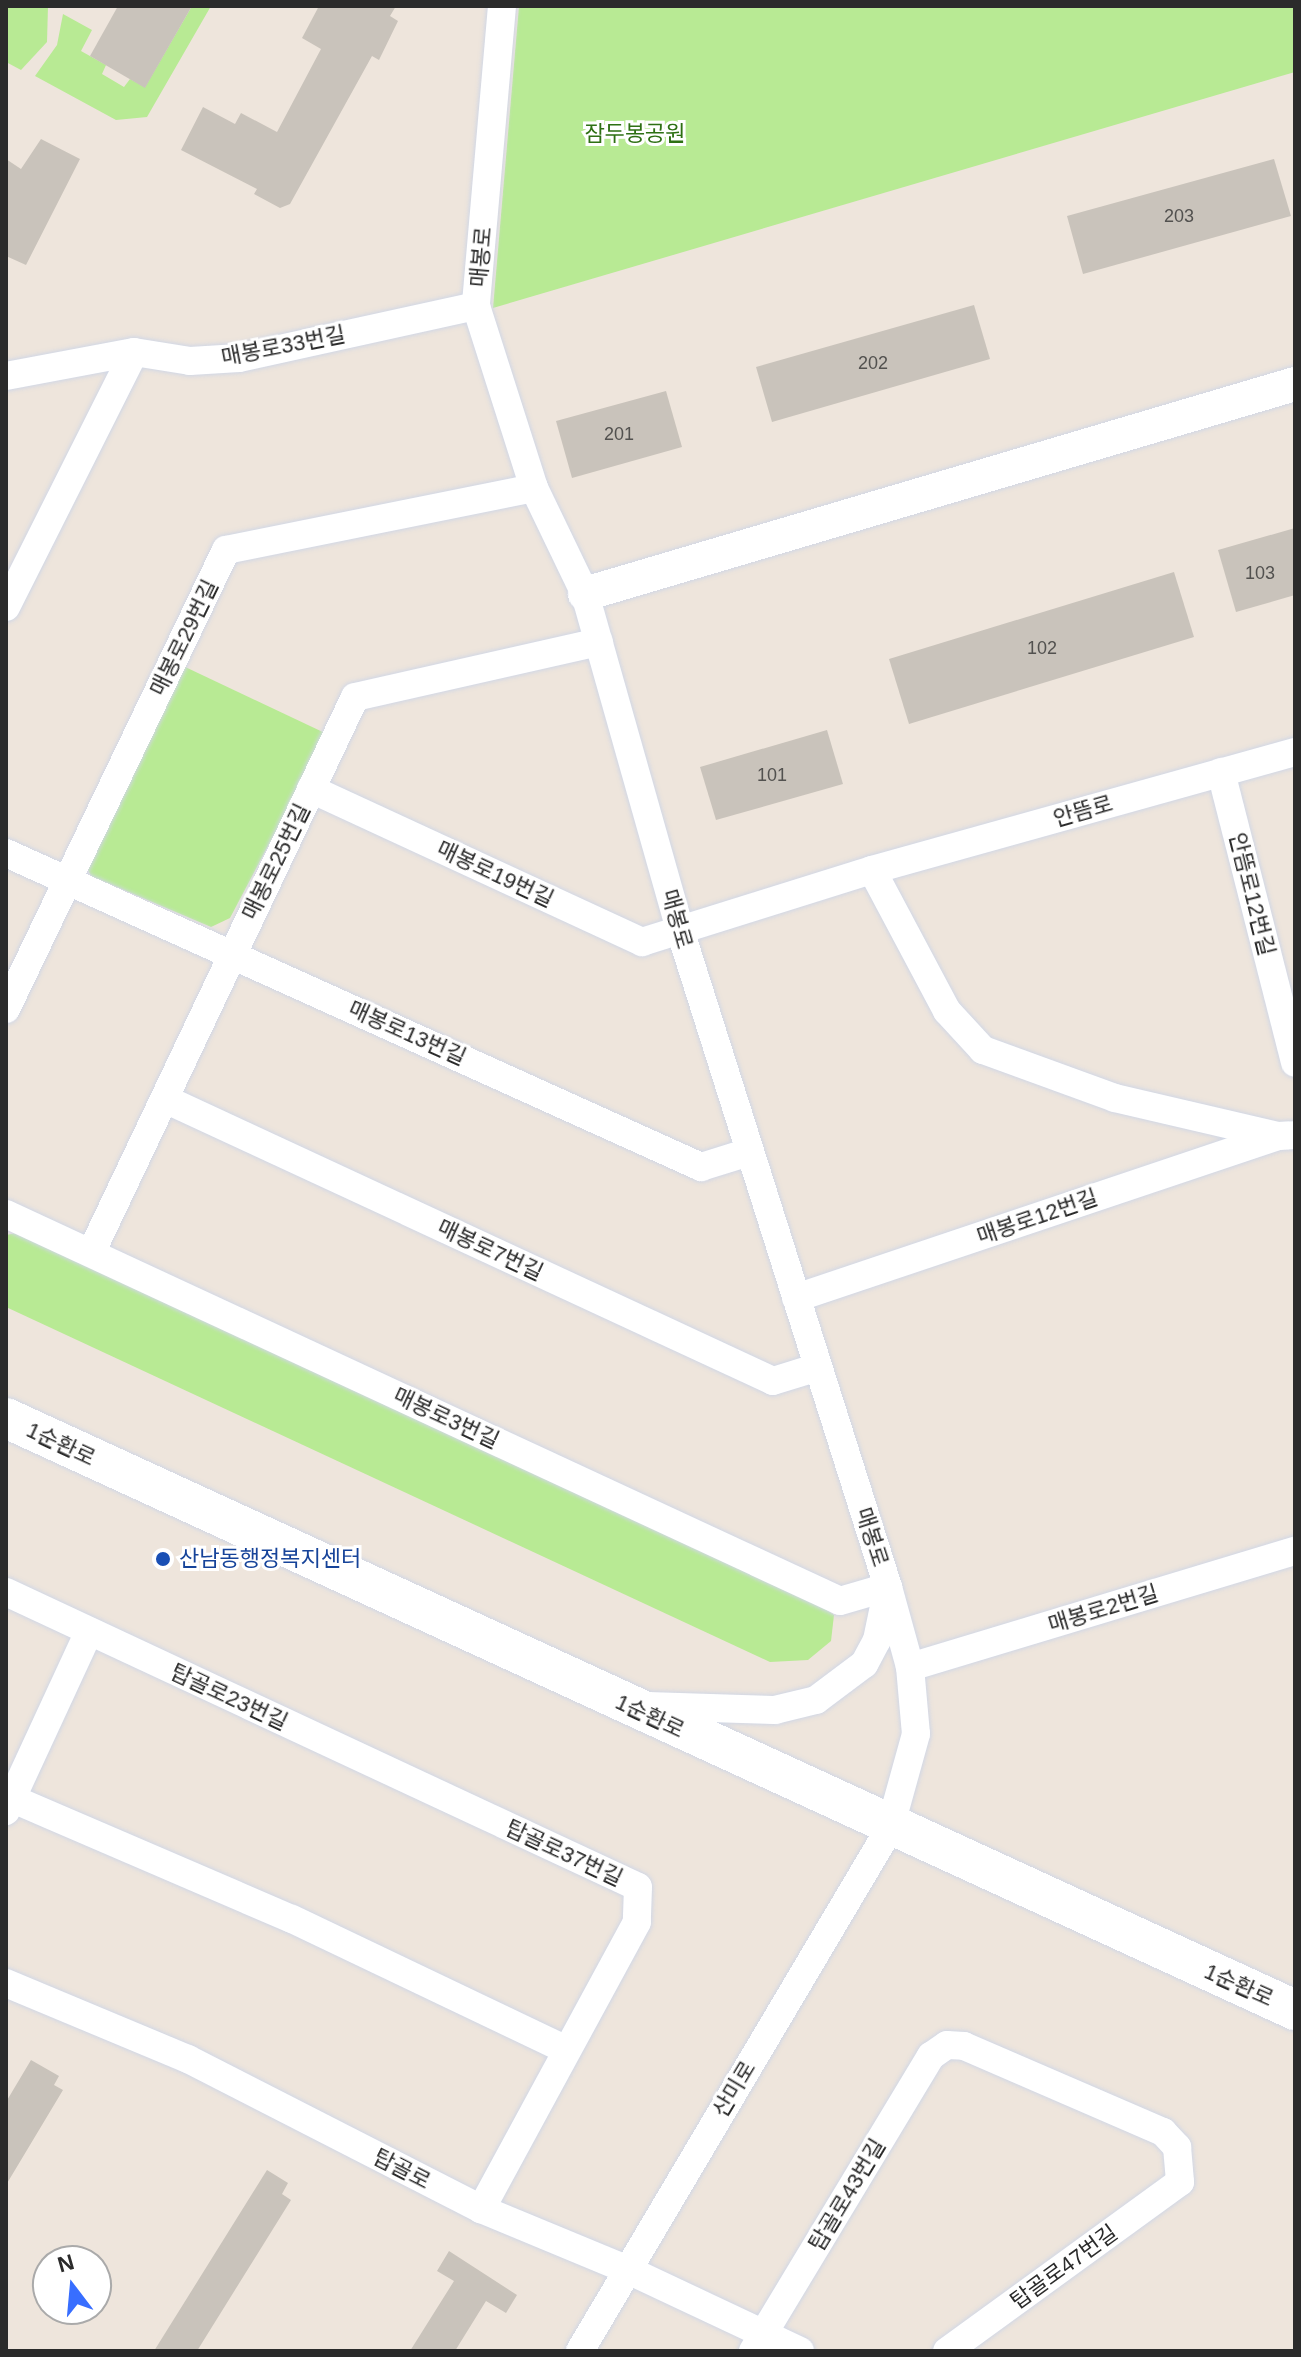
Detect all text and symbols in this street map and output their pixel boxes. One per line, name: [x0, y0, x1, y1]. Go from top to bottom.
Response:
park label: 잠두봉공원: [584, 121, 686, 147]
house number: 203: [1164, 205, 1194, 227]
street label: 매봉로: [465, 226, 497, 288]
street label: 매봉로33번길: [219, 321, 347, 371]
house number: 202: [858, 352, 888, 374]
house number: 201: [604, 423, 634, 445]
house number: 103: [1245, 562, 1275, 584]
street label: 매봉로29번길: [145, 576, 223, 700]
house number: 102: [1027, 637, 1057, 659]
house number: 101: [757, 764, 787, 786]
street label: 안뜸로: [1050, 790, 1116, 832]
street label: 매봉로25번길: [237, 800, 315, 924]
street label: 안뜸로12번길: [1224, 830, 1280, 958]
street label: 매봉로19번길: [432, 835, 558, 913]
street label: 매봉로: [656, 886, 698, 952]
street label: 매봉로13번길: [344, 995, 470, 1071]
street label: 매봉로12번길: [973, 1184, 1101, 1250]
street label: 매봉로7번길: [433, 1214, 547, 1286]
street label: 매봉로3번길: [389, 1382, 503, 1454]
street label: 1순환로: [22, 1417, 100, 1471]
street label: 매봉로: [850, 1504, 894, 1570]
place label: 산남동행정복지센터: [179, 1546, 361, 1572]
marker: 산남동행정복지센터: [154, 1550, 172, 1568]
street label: 매봉로2번길: [1045, 1580, 1161, 1638]
street label: 탑골로23번길: [166, 1658, 292, 1736]
street label: 1순환로: [611, 1689, 689, 1743]
street label: 탑골로37번길: [501, 1814, 627, 1892]
street label: 1순환로: [1200, 1958, 1278, 2012]
street label: 산미로: [707, 2056, 761, 2122]
street label: 탑골로43번길: [803, 2134, 891, 2256]
street label: 탑골로: [369, 2143, 435, 2195]
street label: 탑골로47번길: [1005, 2219, 1123, 2315]
north arrow: [32, 2245, 112, 2325]
text: N: [55, 2249, 77, 2278]

